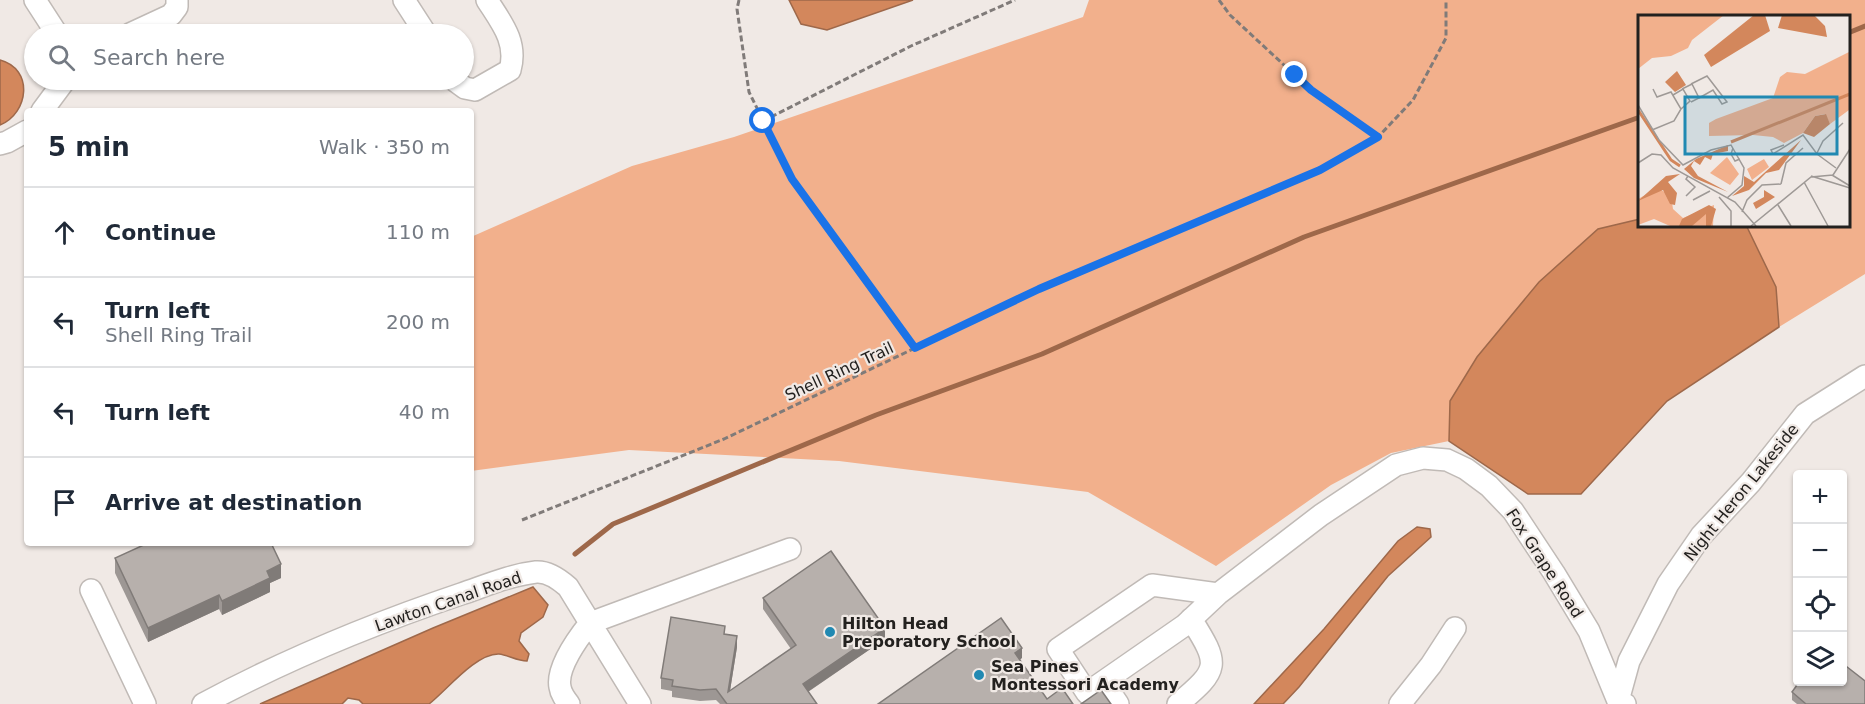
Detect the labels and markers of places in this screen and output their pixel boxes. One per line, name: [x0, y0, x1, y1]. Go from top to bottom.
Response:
place label: Hilton Head Preporatory School: [842, 614, 1016, 651]
marker: Hilton Head Preporatory School: [823, 625, 837, 639]
place label: Sea Pines Montessori Academy: [991, 657, 1179, 694]
marker: Sea Pines Montessori Academy: [972, 668, 986, 682]

